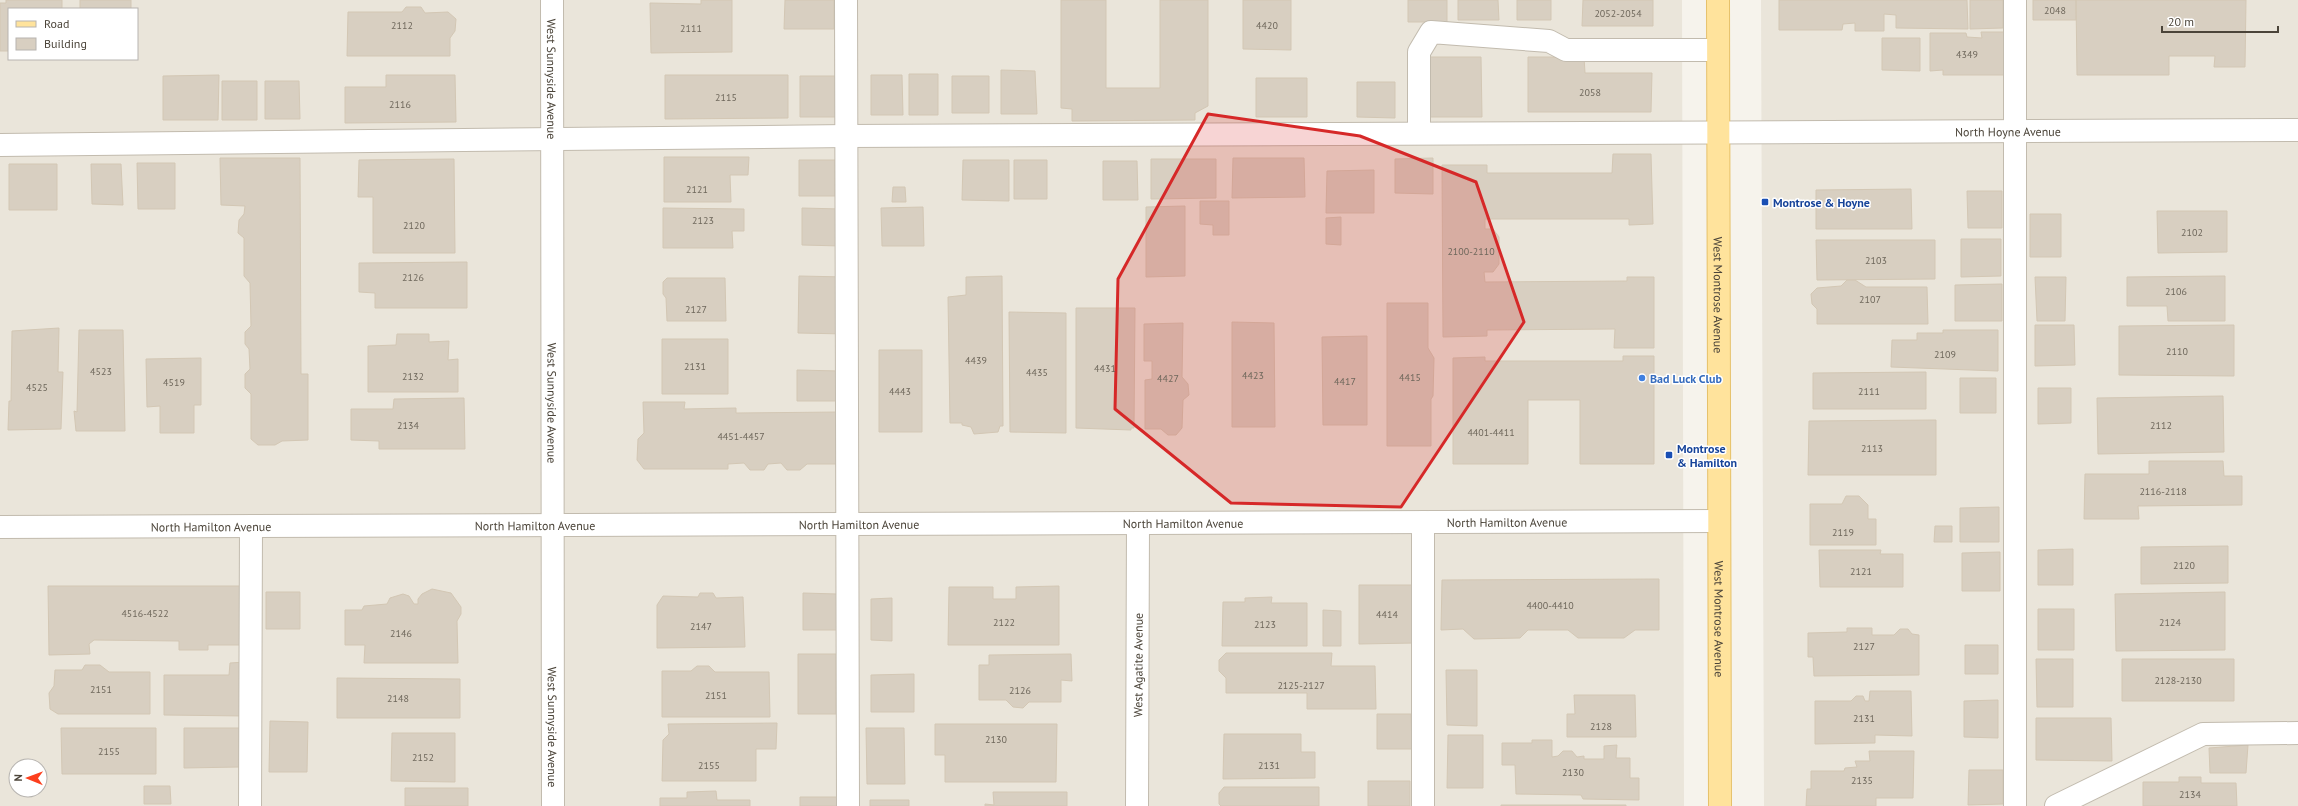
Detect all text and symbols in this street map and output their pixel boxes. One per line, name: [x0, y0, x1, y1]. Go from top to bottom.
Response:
house number: 2048: [2044, 4, 2066, 17]
house number: 2052-2054: [1594, 7, 1642, 20]
legend: [8, 8, 138, 60]
scale bar: [2162, 8, 2278, 34]
text: 20 m: [2168, 14, 2194, 29]
text: Road: [44, 16, 69, 31]
house number: 2112: [391, 19, 413, 32]
street label: West Sunnyside Avenue: [545, 19, 560, 139]
house number: 4420: [1256, 19, 1278, 32]
house number: 2111: [680, 22, 702, 35]
text: Building: [44, 36, 87, 51]
house number: 4349: [1956, 48, 1978, 61]
house number: 2058: [1579, 86, 1601, 99]
house number: 2115: [715, 91, 737, 104]
house number: 2116: [389, 98, 411, 111]
street label: North Hoyne Avenue: [1955, 123, 2061, 139]
house number: 2121: [686, 183, 708, 196]
place label: Montrose & Hoyne: [1773, 195, 1870, 210]
marker: Montrose & Hoyne: [1760, 197, 1770, 207]
house number: 2123: [692, 214, 714, 227]
house number: 2120: [403, 219, 425, 232]
house number: 2102: [2181, 226, 2203, 239]
street label: West Montrose Avenue: [1711, 237, 1726, 353]
house number: 2100-2110: [1447, 245, 1495, 258]
house number: 2103: [1865, 254, 1887, 267]
house number: 2126: [402, 271, 424, 284]
house number: 2106: [2165, 285, 2187, 298]
house number: 2107: [1859, 293, 1881, 306]
house number: 2127: [685, 303, 707, 316]
street label: West Sunnyside Avenue: [545, 343, 560, 463]
house number: 2110: [2166, 345, 2188, 358]
house number: 2109: [1934, 348, 1956, 361]
house number: 4439: [965, 354, 987, 367]
house number: 2131: [684, 360, 706, 373]
house number: 4431: [1094, 362, 1116, 375]
house number: 4523: [90, 365, 112, 378]
house number: 4435: [1026, 366, 1048, 379]
house number: 4423: [1242, 369, 1264, 382]
house number: 2132: [402, 370, 424, 383]
house number: 4415: [1399, 371, 1421, 384]
place label: Bad Luck Club: [1650, 371, 1722, 386]
house number: 4427: [1157, 372, 1179, 385]
marker: Bad Luck Club: [1637, 373, 1647, 383]
house number: 4417: [1334, 375, 1356, 388]
house number: 4519: [163, 376, 185, 389]
house number: 4525: [26, 381, 48, 394]
house number: 4443: [889, 385, 911, 398]
house number: 2111: [1858, 385, 1880, 398]
house number: 2134: [397, 419, 419, 432]
house number: 2112: [2150, 419, 2172, 432]
house number: 4401-4411: [1467, 426, 1515, 439]
house number: 4451-4457: [717, 430, 765, 443]
place label: Montrose & Hamilton: [1677, 441, 1737, 470]
house number: 2113: [1861, 442, 1883, 455]
marker: Montrose & Hamilton: [1664, 450, 1674, 460]
house number: 2116-2118: [2139, 485, 2187, 498]
street label: North Hamilton Avenue: [1447, 514, 1567, 529]
street label: North Hamilton Avenue: [1123, 515, 1243, 531]
street label: North Hamilton Avenue: [799, 516, 919, 532]
street label: North Hamilton Avenue: [475, 517, 595, 533]
street label: North Hamilton Avenue: [151, 519, 271, 534]
house number: 2119: [1832, 526, 1854, 539]
house number: 2120: [2173, 559, 2195, 572]
street label: West Montrose Avenue: [1712, 561, 1727, 677]
house number: 2121: [1850, 565, 1872, 578]
house number: 4400-4410: [1526, 599, 1574, 612]
house number: 4516-4522: [121, 607, 169, 620]
house number: 4414: [1376, 608, 1398, 621]
street label: West Agatite Avenue: [1130, 613, 1145, 717]
house number: 2122: [993, 616, 1015, 629]
house number: 2124: [2159, 616, 2181, 629]
house number: 2123: [1254, 618, 1276, 631]
house number: 2147: [690, 620, 712, 633]
house number: 2146: [390, 627, 412, 640]
house number: 2127: [1853, 640, 1875, 653]
street label: West Sunnyside Avenue: [545, 667, 560, 787]
house number: 2128-2130: [2154, 674, 2202, 687]
house number: 2125-2127: [1277, 679, 1325, 692]
house number: 2151: [90, 683, 112, 696]
house number: 2126: [1009, 684, 1031, 697]
house number: 2151: [705, 689, 727, 702]
house number: 2148: [387, 692, 409, 705]
house number: 2131: [1853, 712, 1875, 725]
house number: 2128: [1590, 720, 1612, 733]
house number: 2130: [985, 733, 1007, 746]
house number: 2155: [98, 745, 120, 758]
house number: 2152: [412, 751, 434, 764]
north arrow: [8, 758, 48, 798]
house number: 2155: [698, 759, 720, 772]
house number: 2131: [1258, 759, 1280, 772]
house number: 2130: [1562, 766, 1584, 779]
text: N: [11, 774, 25, 782]
house number: 2135: [1851, 774, 1873, 787]
house number: 2134: [2179, 788, 2201, 801]

